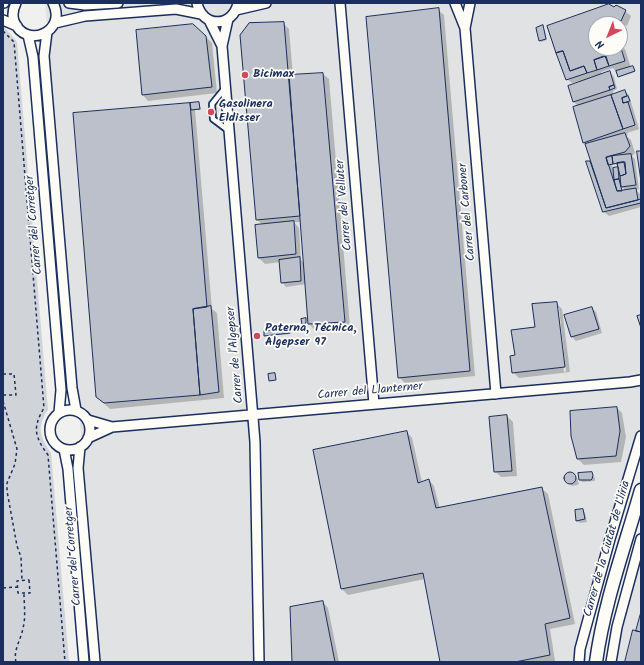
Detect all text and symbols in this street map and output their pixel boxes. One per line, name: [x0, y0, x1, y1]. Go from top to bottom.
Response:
north arrow: [588, 16, 628, 56]
text: N: [592, 35, 609, 53]
place label: Bicimax: [253, 68, 294, 82]
marker: Bicimax: [240, 70, 250, 80]
place label: Gasolinera Eldisser: [219, 98, 273, 126]
marker: Gasolinera Eldisser: [206, 107, 216, 117]
street label: Carrer del Velluter: [334, 159, 356, 251]
street label: Carrer del Carboner: [457, 162, 479, 262]
street label: Carrer del Corretger: [23, 175, 47, 275]
street label: Carrer de l'Algepser: [225, 306, 247, 404]
place label: Paterna, Técnica, Algepser 97: [265, 322, 357, 350]
marker: Paterna, Técnica, Algepser 97: [252, 331, 262, 341]
street label: Carrer del Llanterner: [317, 380, 423, 404]
street label: Carrer de la Ciutat de Llíria: [582, 479, 634, 619]
street label: Carrer del Corretger: [62, 506, 86, 606]

